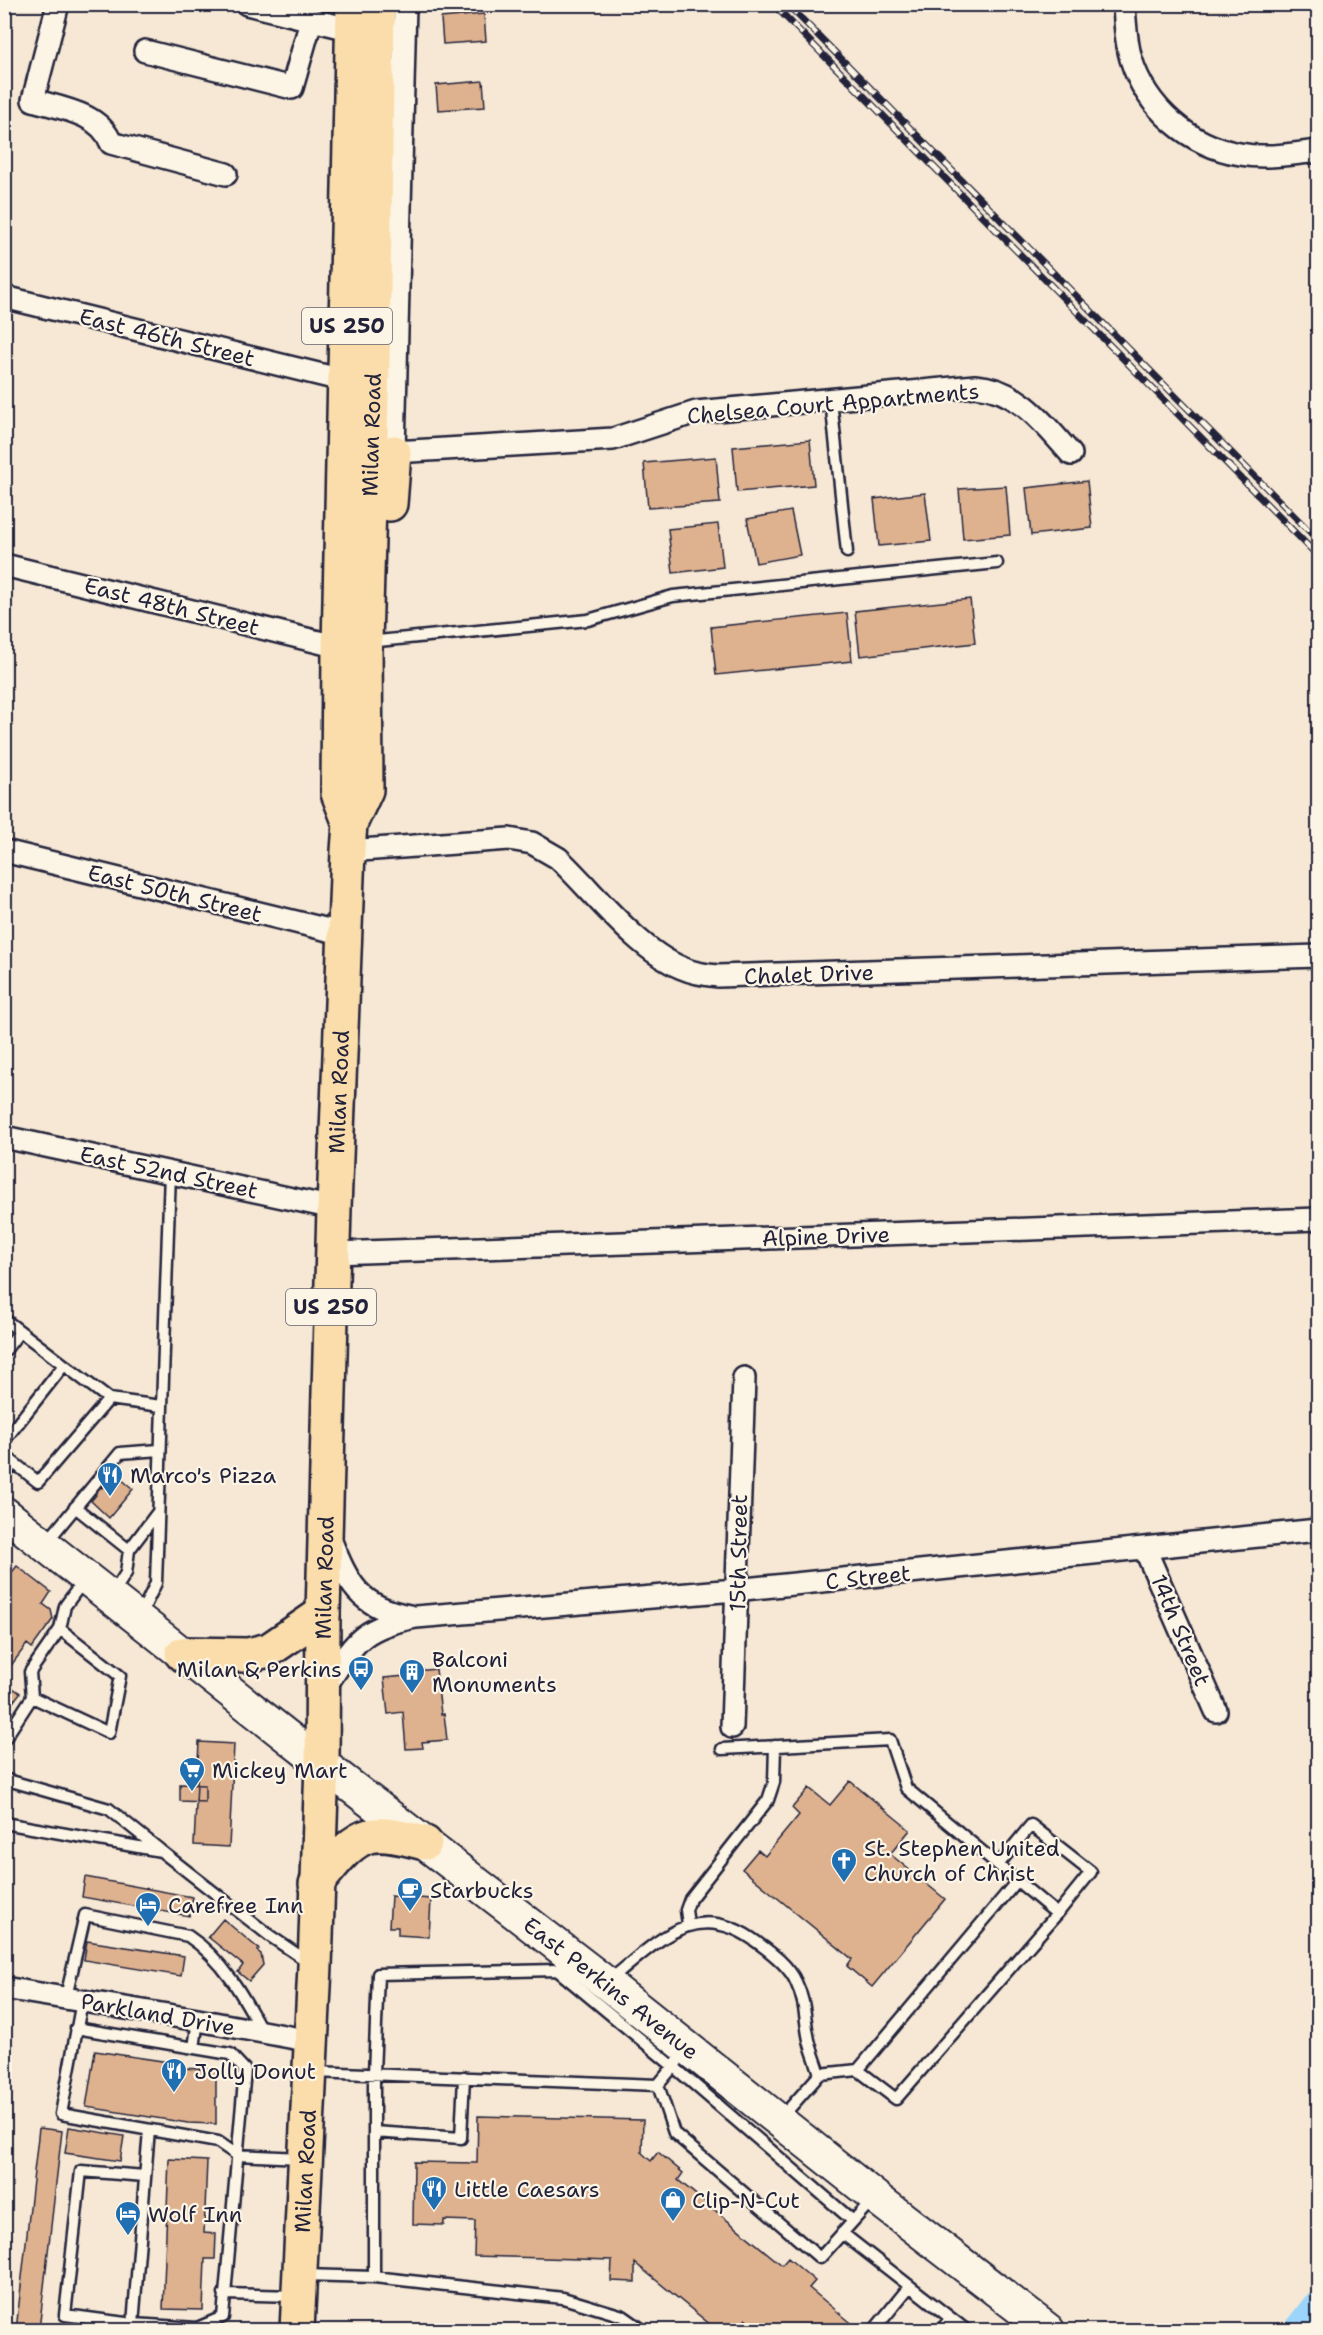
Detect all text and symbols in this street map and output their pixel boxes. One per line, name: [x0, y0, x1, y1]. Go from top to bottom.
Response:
street label: East 46th Street: [76, 302, 258, 373]
road number: US 250: [302, 308, 392, 344]
street label: Milan Road: [355, 372, 388, 497]
street label: Chelsea Court Appartments: [686, 376, 980, 431]
street label: East 48th Street: [81, 571, 263, 642]
street label: East 50th Street: [85, 858, 265, 929]
street label: Chalet Drive: [744, 958, 874, 991]
street label: Milan Road: [322, 1029, 356, 1154]
street label: East 52nd Street: [77, 1139, 260, 1205]
street label: Alpine Drive: [762, 1220, 890, 1253]
road number: US 250: [286, 1289, 376, 1325]
restaurant icon: Marco's Pizza: [95, 1460, 125, 1498]
place label: Marco's Pizza: [130, 1461, 277, 1490]
street label: 15th Street: [723, 1494, 754, 1612]
street label: Milan Road: [309, 1515, 341, 1640]
street label: C Street: [824, 1559, 912, 1596]
street label: 14th Street: [1144, 1570, 1217, 1690]
place label: Balconi Monuments: [432, 1645, 557, 1699]
bus stop icon: Milan & Perkins: [346, 1654, 376, 1692]
place label: Milan & Perkins: [177, 1655, 342, 1684]
building icon: Balconi Monuments: [397, 1657, 427, 1695]
supermarket icon: Mickey Mart: [177, 1755, 207, 1793]
place label: Mickey Mart: [212, 1756, 348, 1785]
place label: St. Stephen United Church of Christ: [864, 1834, 1060, 1888]
church icon: St. Stephen United Church of Christ: [829, 1846, 859, 1884]
cafe icon: Starbucks: [395, 1875, 425, 1913]
place label: Starbucks: [430, 1876, 534, 1905]
hotel icon: Carefree Inn: [133, 1890, 163, 1928]
place label: Carefree Inn: [168, 1891, 304, 1920]
street label: East Perkins Avenue: [517, 1911, 705, 2066]
street label: Parkland Drive: [79, 1987, 237, 2042]
restaurant icon: Jolly Donut: [159, 2056, 189, 2094]
place label: Jolly Donut: [194, 2057, 316, 2086]
street label: Milan Road: [288, 2109, 323, 2234]
restaurant icon: Little Caesars: [419, 2174, 449, 2212]
place label: Little Caesars: [454, 2175, 600, 2204]
shop icon: Clip-N-Cut: [658, 2185, 688, 2223]
place label: Clip-N-Cut: [692, 2186, 800, 2215]
hotel icon: Wolf Inn: [113, 2199, 143, 2237]
place label: Wolf Inn: [148, 2200, 242, 2229]

